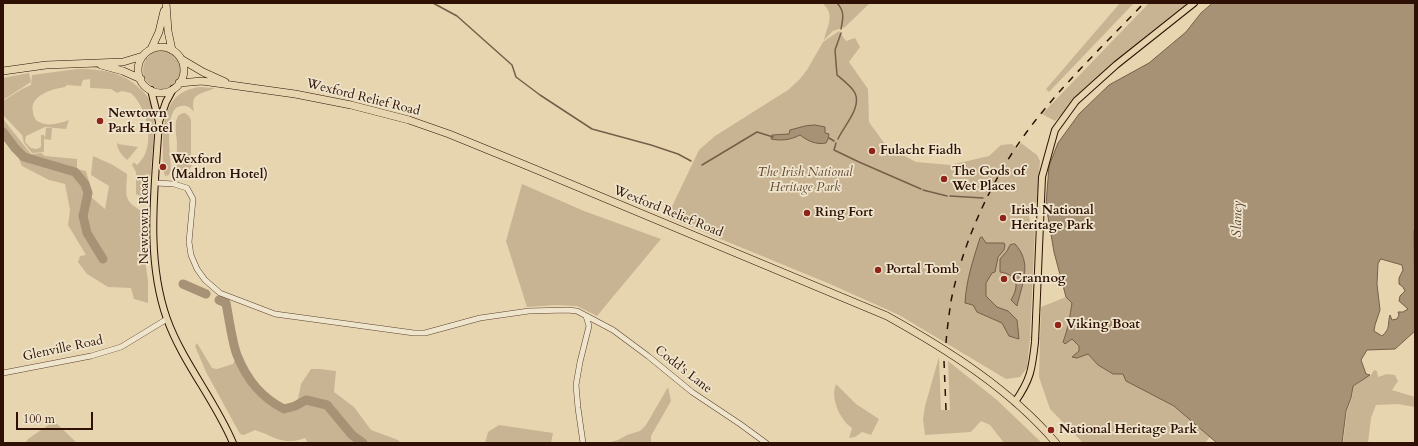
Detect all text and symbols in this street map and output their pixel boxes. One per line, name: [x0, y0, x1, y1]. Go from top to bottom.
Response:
street label: Wexford Relief Road: [305, 76, 421, 120]
place label: Newtown Park Hotel: [108, 106, 173, 137]
marker: Newtown Park Hotel: [95, 116, 105, 126]
place label: Fulacht Fiadh: [880, 143, 962, 159]
marker: Fulacht Fiadh: [867, 146, 877, 156]
place label: Wexford (Maldron Hotel): [171, 152, 268, 183]
marker: Wexford (Maldron Hotel): [158, 162, 168, 172]
place label: The Gods of Wet Places: [952, 164, 1025, 195]
park label: The Irish National Heritage Park: [757, 165, 853, 196]
marker: The Gods of Wet Places: [939, 174, 949, 184]
street label: Newtown Road: [137, 176, 153, 264]
street label: Wexford Relief Road: [611, 183, 725, 241]
water label: Slaney: [1229, 200, 1247, 238]
place label: Irish National Heritage Park: [1011, 203, 1094, 234]
place label: Ring Fort: [815, 205, 873, 221]
marker: Ring Fort: [802, 208, 812, 218]
marker: Irish National Heritage Park: [998, 213, 1008, 223]
place label: Portal Tomb: [886, 262, 959, 278]
marker: Portal Tomb: [873, 265, 883, 275]
place label: Crannog: [1012, 271, 1066, 287]
marker: Crannog: [999, 274, 1009, 284]
place label: Viking Boat: [1066, 317, 1140, 333]
marker: Viking Boat: [1053, 320, 1063, 330]
street label: Glenville Road: [21, 333, 105, 365]
street label: Codd's Lane: [651, 343, 715, 397]
scale bar: [18, 404, 95, 430]
text: 100 m: [23, 411, 55, 427]
place label: National Heritage Park: [1059, 422, 1197, 438]
marker: National Heritage Park: [1046, 425, 1056, 435]

